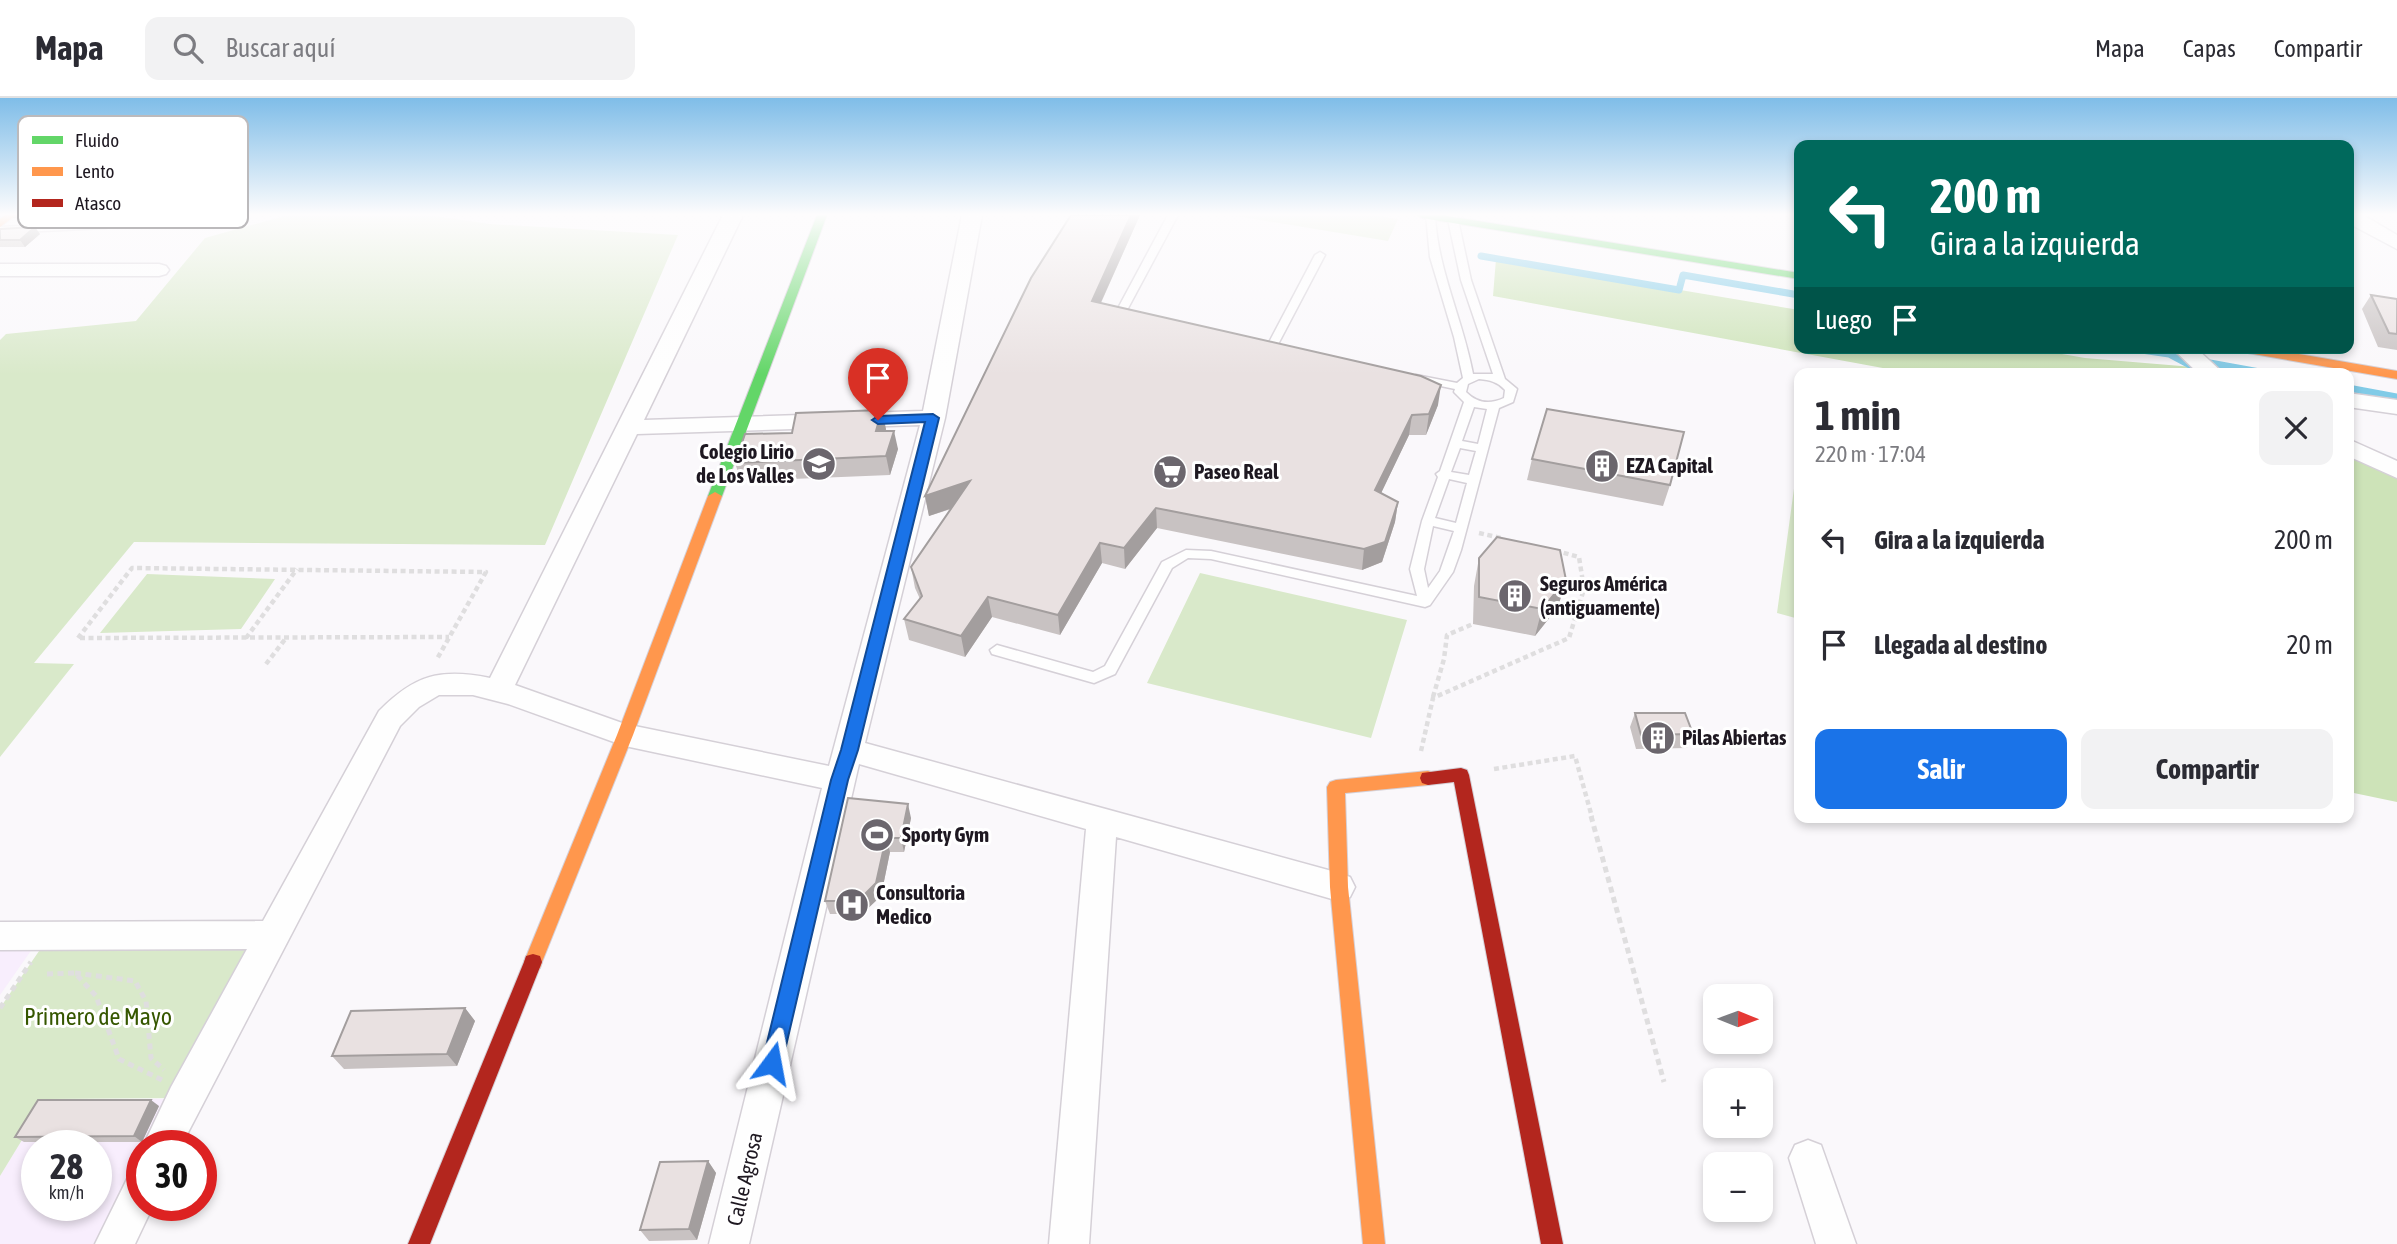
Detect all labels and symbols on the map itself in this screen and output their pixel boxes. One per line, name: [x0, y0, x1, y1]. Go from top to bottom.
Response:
legend: [18, 116, 248, 228]
text: Fluido: [75, 129, 119, 151]
text: Lento: [75, 160, 114, 182]
text: Atasco: [75, 192, 121, 214]
pin: [848, 348, 908, 420]
place label: Colegio Lirio de Los Valles: [696, 439, 795, 487]
school or university icon: Colegio Lirio de Los Valles: [800, 445, 838, 483]
building icon: EZA Capital: [1583, 447, 1621, 485]
supermarket icon: Paseo Real: [1151, 453, 1189, 491]
place label: EZA Capital: [1626, 453, 1713, 477]
place label: Paseo Real: [1194, 459, 1279, 483]
place label: Seguros América (antiguamente): [1540, 571, 1668, 619]
building icon: Seguros América (antiguamente): [1496, 577, 1534, 615]
building icon: Pilas Abiertas: [1639, 719, 1677, 757]
place label: Pilas Abiertas: [1682, 725, 1787, 749]
sports icon: Sporty Gym: [858, 816, 896, 854]
place label: Sporty Gym: [902, 822, 989, 846]
place label: Consultoria Medico: [876, 880, 965, 928]
hospital icon: Consultoria Medico: [833, 886, 871, 924]
north arrow: [1703, 984, 1773, 1054]
park label: Primero de Mayo: [24, 1003, 172, 1030]
position arrow: [735, 1026, 809, 1100]
speed limit sign: 30: [126, 1130, 217, 1221]
street label: Calle Agrosa: [722, 1130, 766, 1228]

